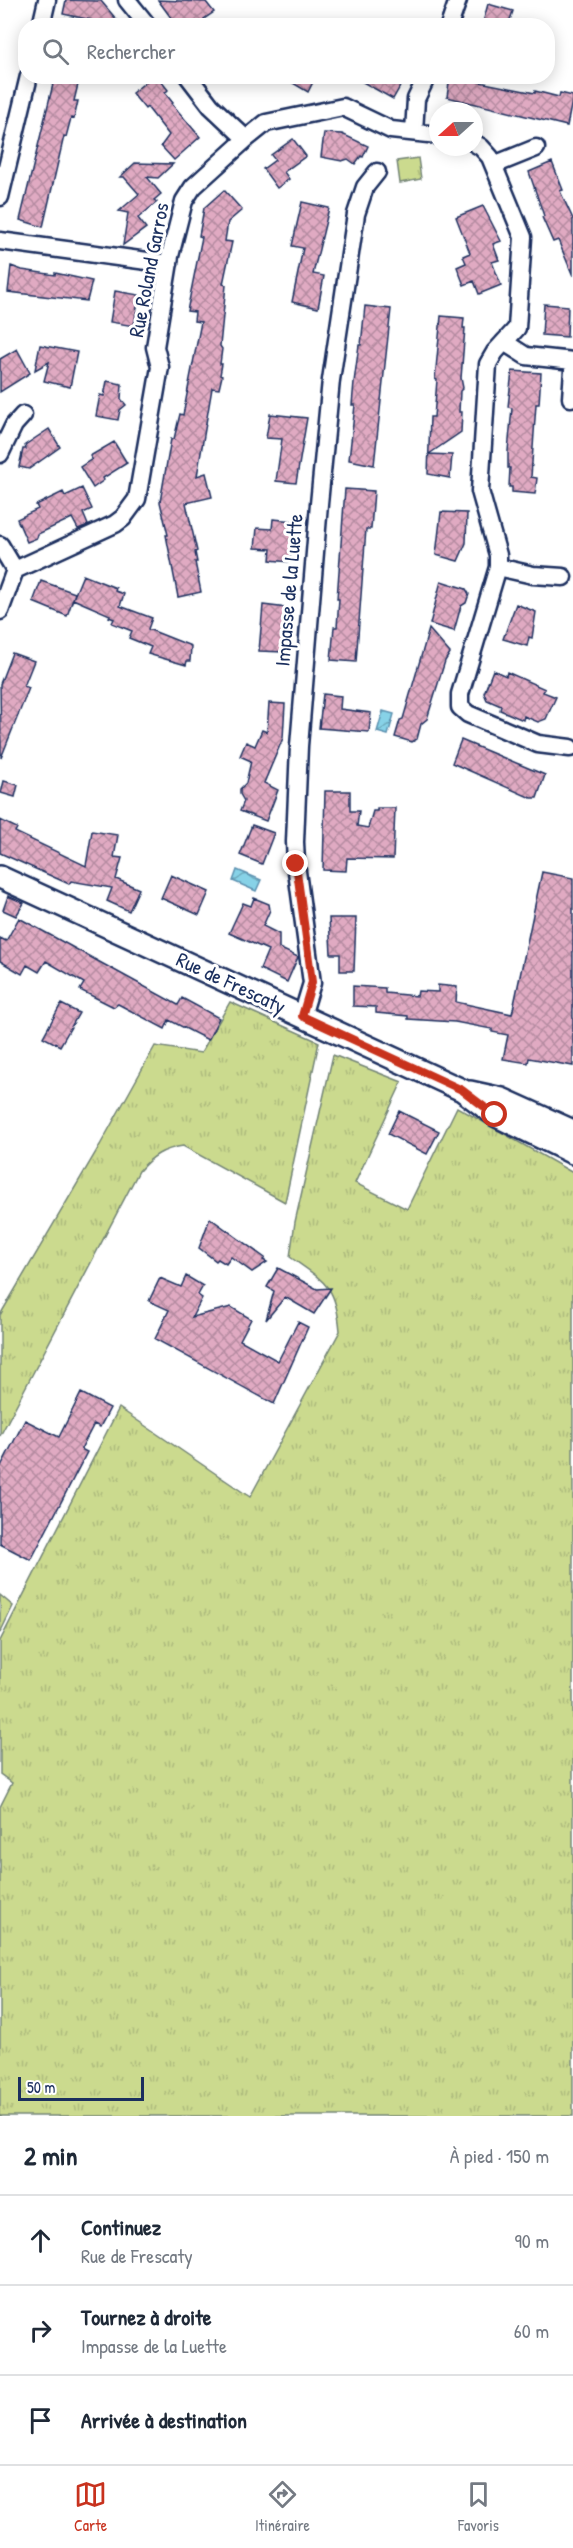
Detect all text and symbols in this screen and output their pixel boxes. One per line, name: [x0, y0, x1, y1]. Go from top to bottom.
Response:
search box: [18, 18, 555, 84]
icon: search: [39, 35, 72, 68]
text: Rechercher: [87, 36, 176, 66]
north arrow: [429, 102, 483, 156]
street label: Rue Roland Garros: [121, 200, 176, 340]
street label: Impasse de la Luette: [267, 512, 310, 668]
route end: [282, 850, 308, 876]
street label: Rue de Frescaty: [172, 945, 291, 1021]
route start: [481, 1101, 507, 1127]
scale bar: [18, 2074, 144, 2102]
text: 50 m: [27, 2076, 56, 2098]
text: 2 min: [24, 2138, 77, 2173]
text: À pied · 150 m: [450, 2142, 549, 2169]
text: Continuez: [81, 2212, 161, 2242]
icon: ahead: [24, 2224, 57, 2257]
text: 90 m: [515, 2227, 549, 2254]
text: Rue de Frescaty: [81, 2242, 193, 2269]
text: Tournez à droite: [81, 2302, 211, 2332]
icon: right: [24, 2314, 57, 2347]
text: 60 m: [514, 2317, 549, 2344]
text: Impasse de la Luette: [81, 2332, 227, 2359]
icon: arrive: [24, 2404, 57, 2437]
text: Arrivée à destination: [81, 2405, 247, 2435]
tab: Carte: [74, 2478, 107, 2536]
tab: Itinéraire: [255, 2478, 310, 2536]
tab: Favoris: [458, 2478, 499, 2536]

